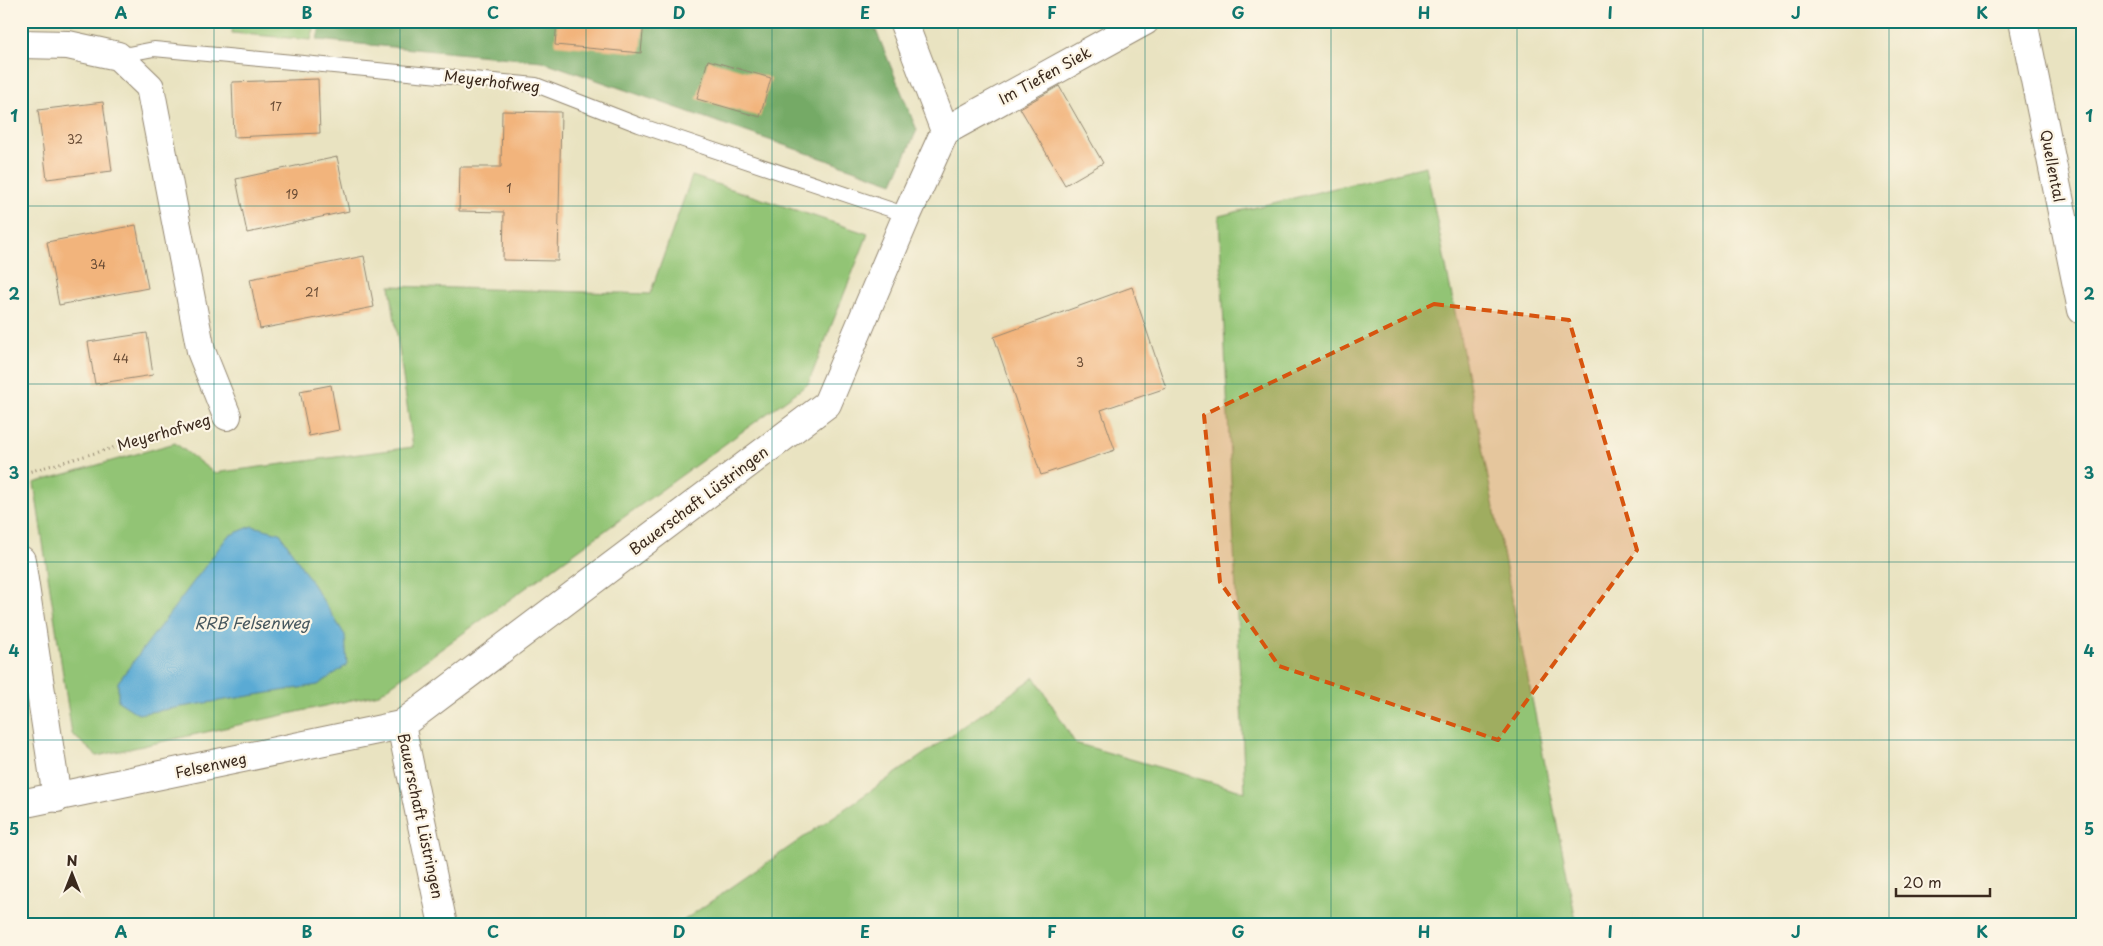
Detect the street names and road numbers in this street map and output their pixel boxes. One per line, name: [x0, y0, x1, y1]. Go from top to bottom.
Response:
street label: Im Tiefen Siek: [994, 40, 1095, 110]
street label: Meyerhofweg: [443, 63, 541, 98]
street label: Quellental: [2035, 128, 2072, 204]
street label: Meyerhofweg: [114, 407, 213, 456]
street label: Bauerschaft Lüstringen: [624, 440, 772, 560]
street label: Bauerschaft Lüstringen: [393, 731, 450, 901]
street label: Felsenweg: [173, 746, 249, 783]

